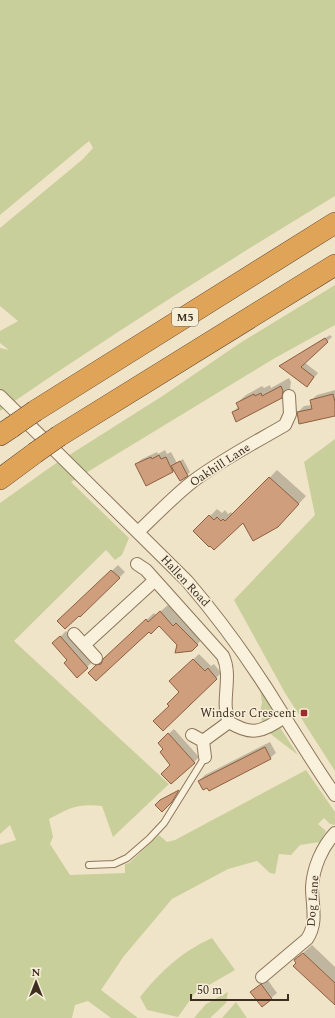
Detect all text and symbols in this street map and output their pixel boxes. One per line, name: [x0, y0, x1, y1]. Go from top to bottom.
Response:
road number: M5: [172, 308, 198, 326]
street label: Oakhill Lane: [186, 438, 254, 492]
street label: Hallen Road: [156, 551, 214, 612]
place label: Windsor Crescent: [200, 704, 296, 723]
marker: Windsor Crescent: [299, 708, 309, 718]
street label: Dog Lane: [302, 874, 324, 927]
north arrow: [16, 962, 56, 1002]
text: N: [32, 964, 41, 981]
scale bar: [191, 976, 288, 1002]
text: 50 m: [197, 981, 222, 1000]

